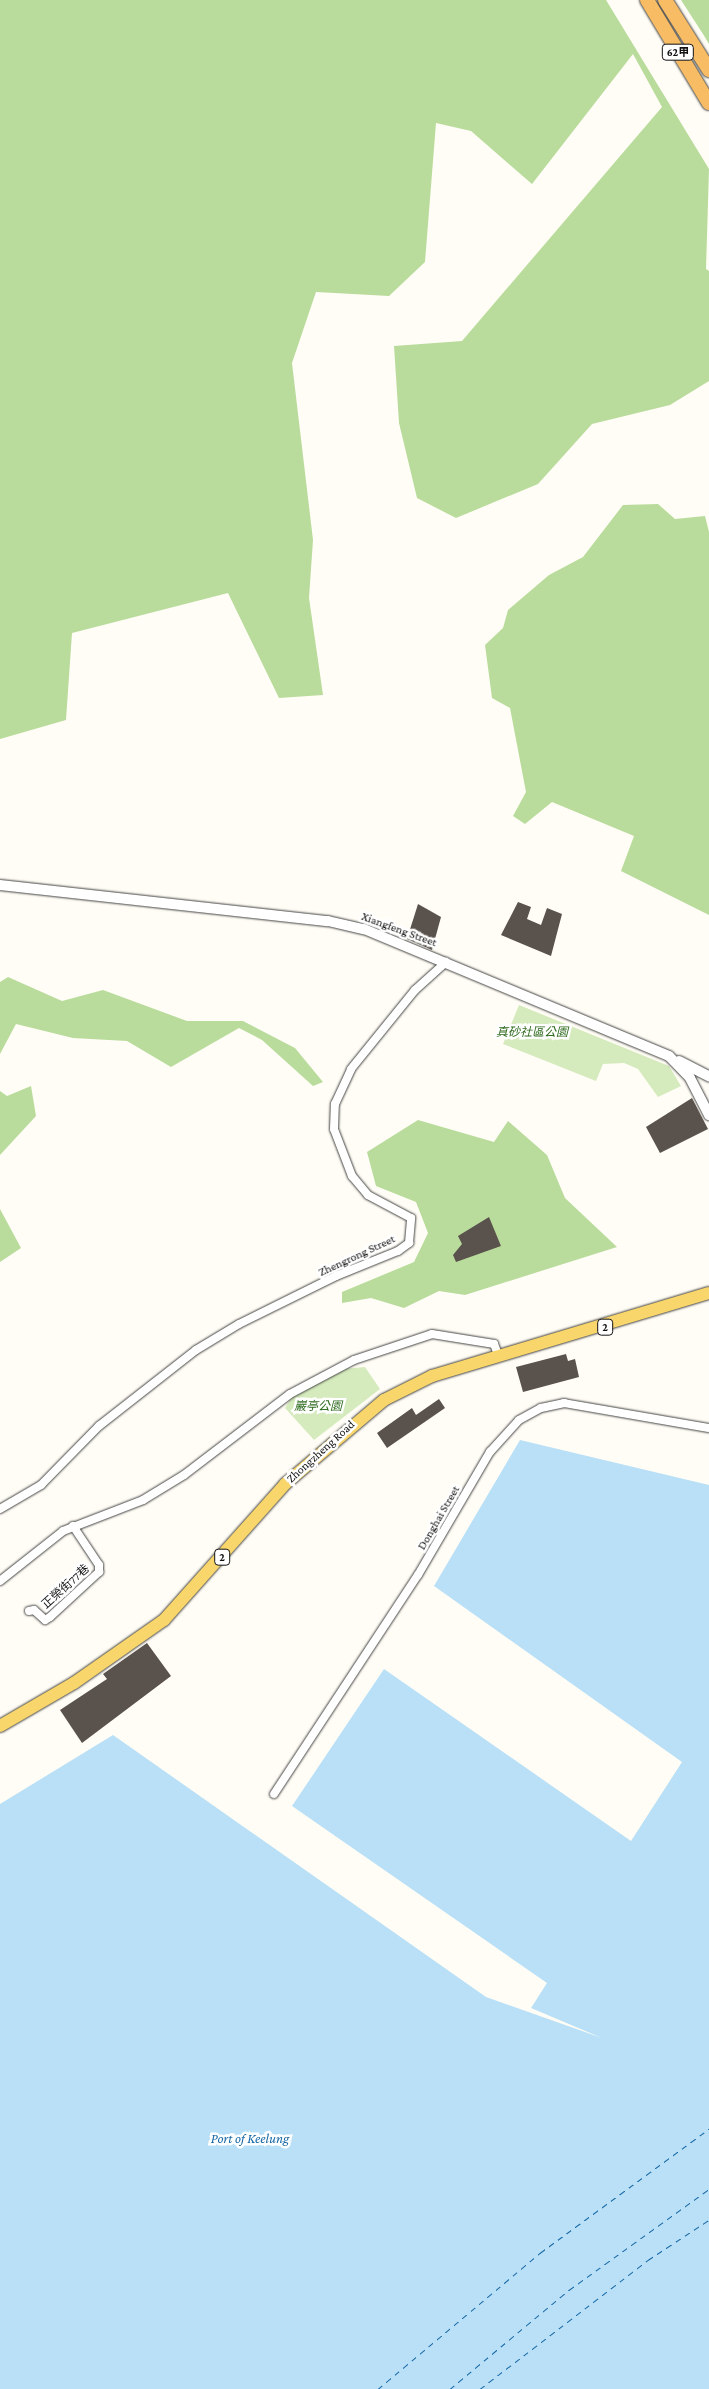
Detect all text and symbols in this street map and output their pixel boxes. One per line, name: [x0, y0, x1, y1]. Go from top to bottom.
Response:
road number: 62甲: [662, 44, 694, 61]
street label: Xiangfeng Street: [359, 910, 439, 950]
park label: 真砂社區公園: [496, 1026, 568, 1040]
street label: Zhengrong Street: [316, 1232, 398, 1280]
road number: 2: [596, 1318, 614, 1335]
park label: 巖亭公園: [294, 1400, 342, 1414]
street label: Zhongzheng Road: [284, 1418, 358, 1486]
street label: Donghai Street: [415, 1483, 463, 1553]
road number: 2: [213, 1548, 231, 1565]
street label: 正榮街77巷: [39, 1562, 93, 1612]
water label: Port of Keelung: [211, 2130, 289, 2146]

